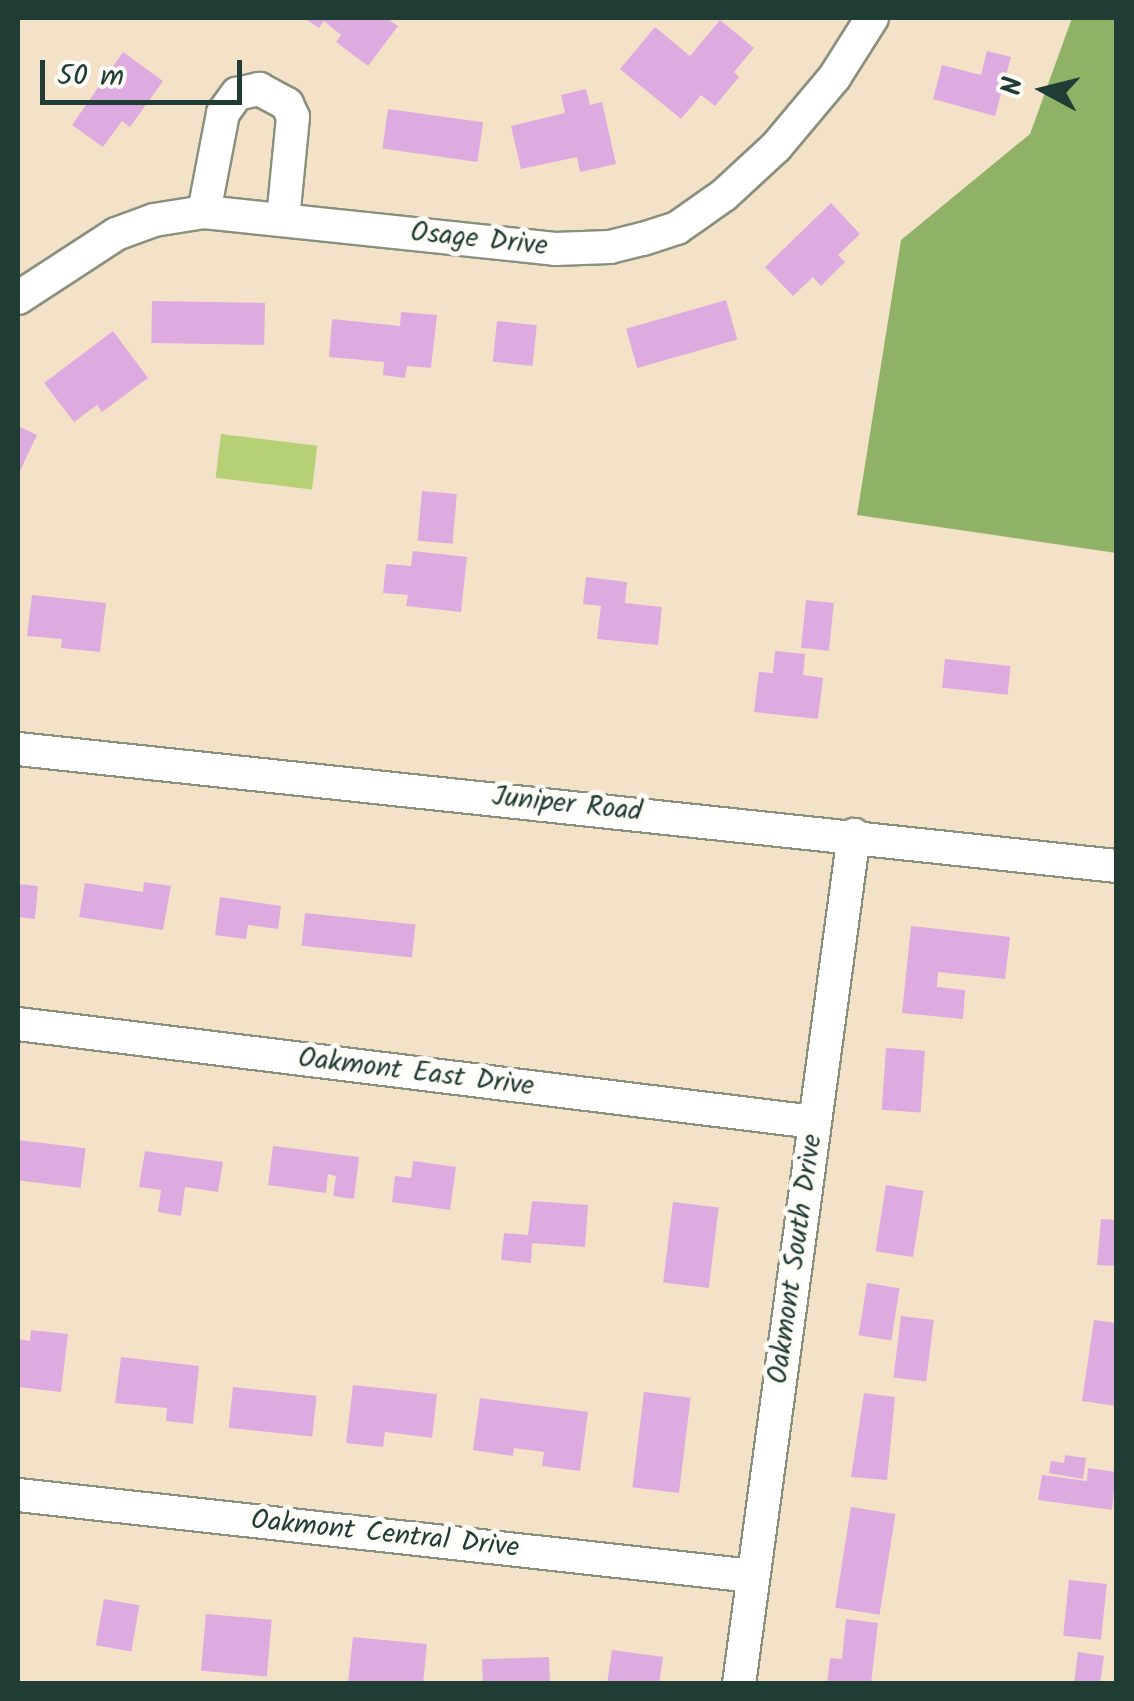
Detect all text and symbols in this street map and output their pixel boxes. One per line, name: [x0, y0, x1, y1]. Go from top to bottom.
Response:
scale bar: [45, 40, 248, 102]
north arrow: [994, 40, 1094, 140]
text: 50 m: [57, 53, 124, 101]
text: N: [990, 75, 1037, 98]
street label: Osage Drive: [409, 216, 549, 264]
street label: Juniper Road: [490, 780, 644, 830]
street label: Oakmont East Drive: [296, 1042, 536, 1104]
street label: Oakmont South Drive: [762, 1132, 830, 1386]
street label: Oakmont Central Drive: [249, 1504, 521, 1566]

